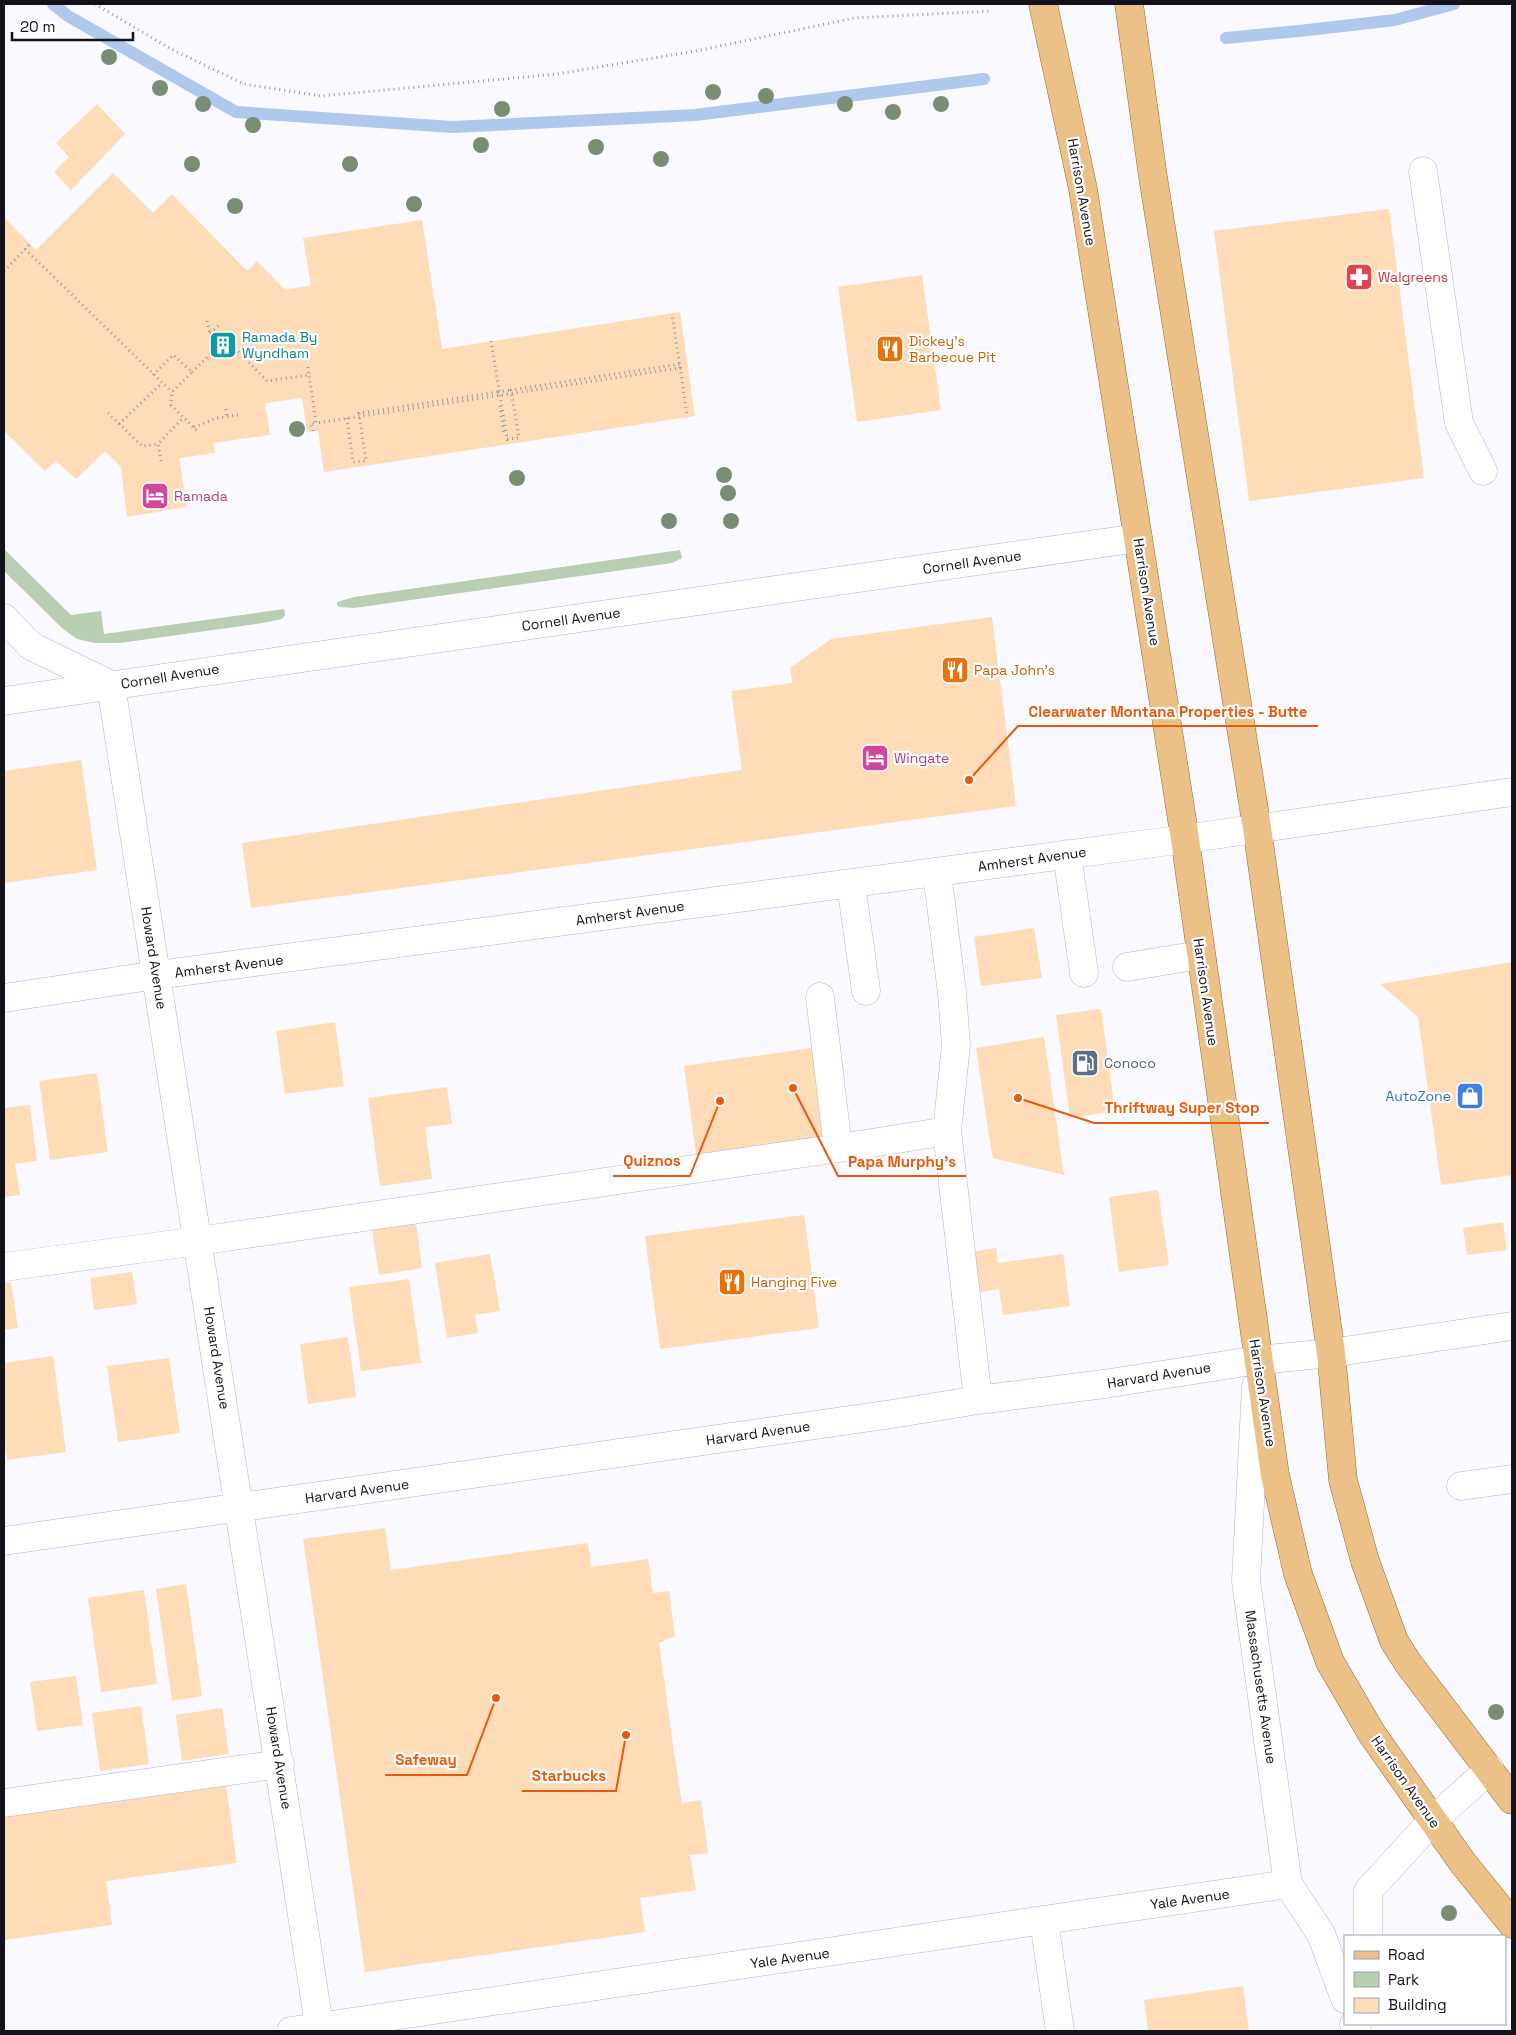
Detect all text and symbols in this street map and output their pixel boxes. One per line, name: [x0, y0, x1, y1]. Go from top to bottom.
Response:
scale bar: [12, 10, 134, 42]
text: 20 m: [20, 17, 55, 36]
street label: Harrison Avenue: [1064, 137, 1100, 247]
pharmacy icon: Walgreens: [1344, 262, 1374, 292]
place label: Walgreens: [1378, 268, 1448, 286]
place label: Ramada By Wyndham: [242, 328, 317, 362]
building icon: Ramada By Wyndham: [208, 330, 238, 360]
place label: Dickey's Barbecue Pit: [909, 332, 996, 366]
restaurant icon: Dickey's Barbecue Pit: [875, 334, 905, 364]
hotel icon: Ramada: [140, 481, 170, 511]
place label: Ramada: [174, 487, 228, 505]
street label: Harrison Avenue: [1130, 537, 1164, 647]
street label: Cornell Avenue: [921, 546, 1023, 578]
street label: Cornell Avenue: [520, 603, 622, 635]
restaurant icon: Papa John's: [940, 655, 970, 685]
street label: Cornell Avenue: [119, 659, 221, 693]
place label: Papa John's: [974, 661, 1055, 679]
callout: Clearwater Montana Properties - Butte: [1018, 696, 1318, 726]
text: Clearwater Montana Properties - Butte: [1029, 702, 1308, 721]
hotel icon: Wingate: [860, 743, 890, 773]
place label: Wingate: [894, 749, 949, 767]
street label: Amherst Avenue: [977, 842, 1087, 876]
street label: Amherst Avenue: [575, 896, 685, 930]
street label: Howard Avenue: [137, 905, 171, 1011]
street label: Harrison Avenue: [1190, 937, 1222, 1047]
street label: Amherst Avenue: [174, 950, 284, 982]
fuel station icon: Conoco: [1070, 1048, 1100, 1078]
place label: Conoco: [1104, 1054, 1156, 1072]
shop icon: AutoZone: [1455, 1081, 1485, 1111]
place label: AutoZone: [1385, 1087, 1451, 1105]
callout: Thriftway Super Stop: [1094, 1093, 1269, 1123]
text: Thriftway Super Stop: [1104, 1098, 1260, 1117]
callout: Quiznos: [613, 1146, 690, 1176]
callout: Papa Murphy's: [838, 1146, 966, 1176]
text: Quiznos: [623, 1151, 681, 1170]
text: Papa Murphy's: [848, 1152, 956, 1171]
restaurant icon: Hanging Five: [717, 1267, 747, 1297]
place label: Hanging Five: [751, 1273, 837, 1291]
street label: Howard Avenue: [200, 1305, 234, 1411]
street label: Harrison Avenue: [1246, 1338, 1280, 1448]
street label: Harvard Avenue: [1106, 1358, 1212, 1392]
street label: Harvard Avenue: [705, 1417, 811, 1449]
street label: Harvard Avenue: [304, 1475, 410, 1507]
street label: Massachusetts Avenue: [1241, 1609, 1281, 1765]
street label: Howard Avenue: [262, 1705, 296, 1811]
street label: Harrison Avenue: [1367, 1732, 1445, 1832]
callout: Safeway: [385, 1745, 467, 1775]
text: Safeway: [395, 1750, 457, 1769]
callout: Starbucks: [522, 1761, 616, 1791]
text: Starbucks: [532, 1766, 606, 1785]
street label: Yale Avenue: [1149, 1885, 1231, 1913]
legend: [1344, 1935, 1506, 2025]
street label: Yale Avenue: [749, 1944, 831, 1972]
text: Road: [1388, 1945, 1425, 1964]
text: Park: [1388, 1970, 1419, 1989]
text: Building: [1388, 1995, 1447, 2014]

